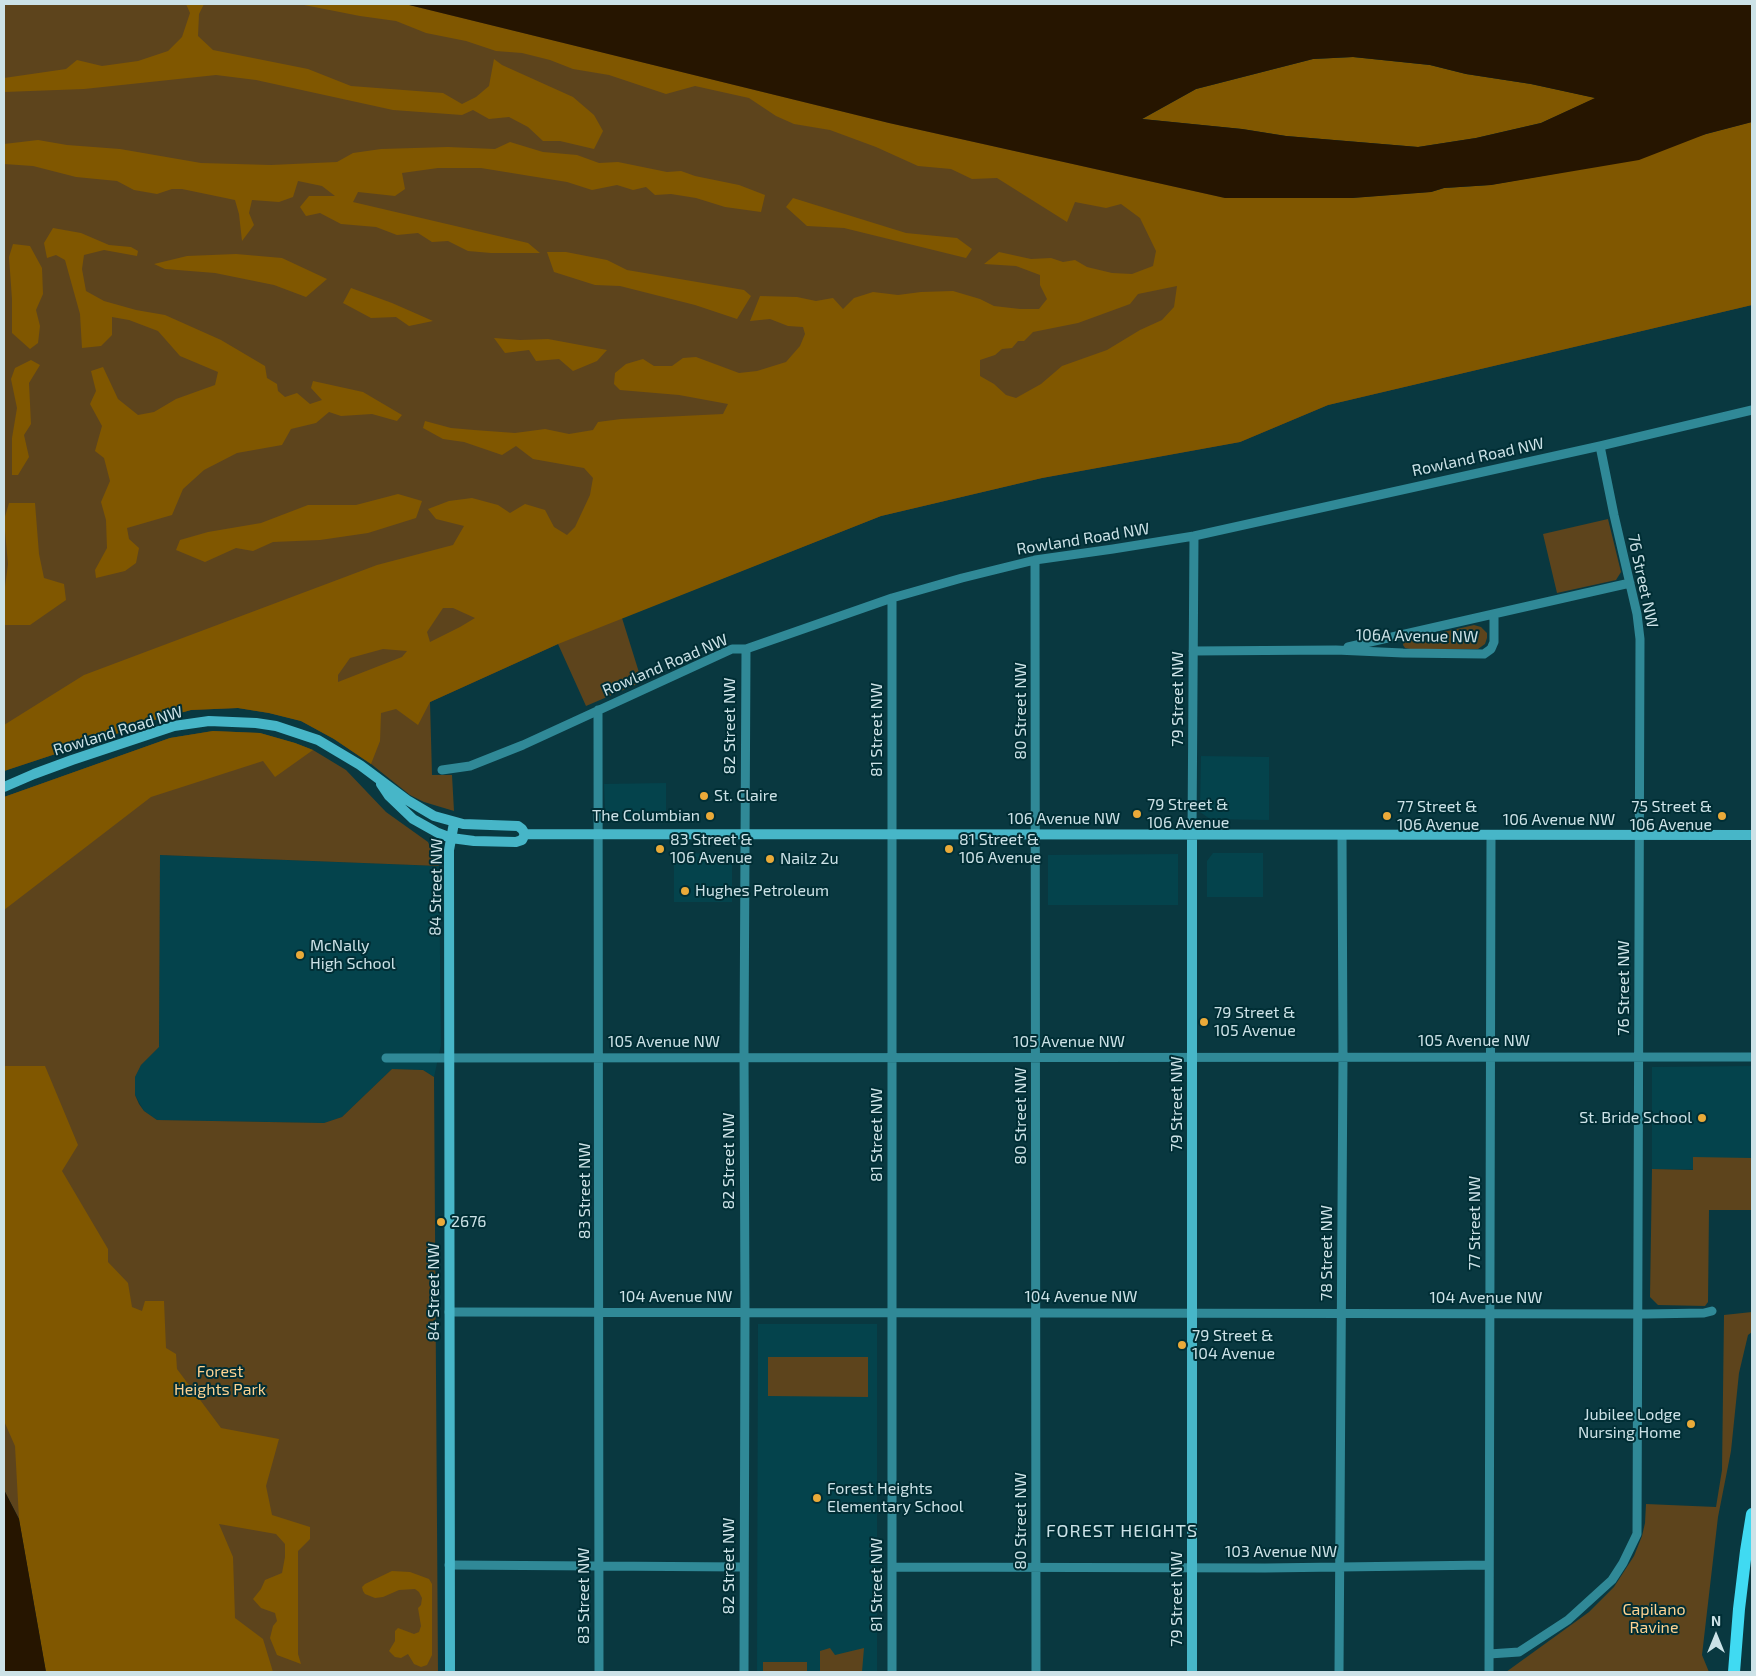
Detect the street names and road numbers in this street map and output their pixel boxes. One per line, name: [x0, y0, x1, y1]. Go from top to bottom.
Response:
street label: Rowland Road NW: [1410, 434, 1546, 480]
street label: Rowland Road NW: [1015, 519, 1151, 559]
street label: 76 Street NW: [1624, 532, 1662, 630]
street label: 106A Avenue NW: [1356, 625, 1478, 647]
street label: Rowland Road NW: [599, 630, 731, 700]
street label: 79 Street NW: [1168, 651, 1188, 747]
street label: 80 Street NW: [1011, 662, 1031, 760]
street label: 82 Street NW: [720, 678, 740, 774]
street label: 81 Street NW: [867, 683, 887, 777]
street label: Rowland Road NW: [51, 702, 185, 760]
street label: 106 Avenue NW: [1008, 809, 1120, 829]
street label: 106 Avenue NW: [1503, 810, 1615, 830]
street label: 84 Street NW: [426, 838, 446, 936]
street label: 76 Street NW: [1614, 940, 1634, 1036]
street label: 105 Avenue NW: [1418, 1031, 1530, 1051]
street label: 105 Avenue NW: [608, 1032, 720, 1052]
street label: 105 Avenue NW: [1013, 1032, 1125, 1052]
street label: 79 Street NW: [1167, 1056, 1187, 1152]
street label: 80 Street NW: [1011, 1067, 1031, 1165]
street label: 81 Street NW: [867, 1088, 887, 1182]
street label: 82 Street NW: [719, 1113, 739, 1209]
street label: 83 Street NW: [575, 1143, 595, 1239]
street label: 77 Street NW: [1465, 1176, 1485, 1270]
street label: 78 Street NW: [1317, 1205, 1337, 1301]
street label: 84 Street NW: [424, 1243, 444, 1341]
street label: 104 Avenue NW: [619, 1287, 733, 1307]
street label: 104 Avenue NW: [1024, 1287, 1138, 1307]
street label: 104 Avenue NW: [1429, 1288, 1543, 1308]
street label: 80 Street NW: [1011, 1472, 1031, 1570]
street label: 82 Street NW: [719, 1518, 739, 1614]
street label: 81 Street NW: [867, 1538, 887, 1632]
street label: 103 Avenue NW: [1225, 1542, 1337, 1562]
street label: 83 Street NW: [574, 1548, 594, 1644]
street label: 79 Street NW: [1167, 1551, 1187, 1647]

